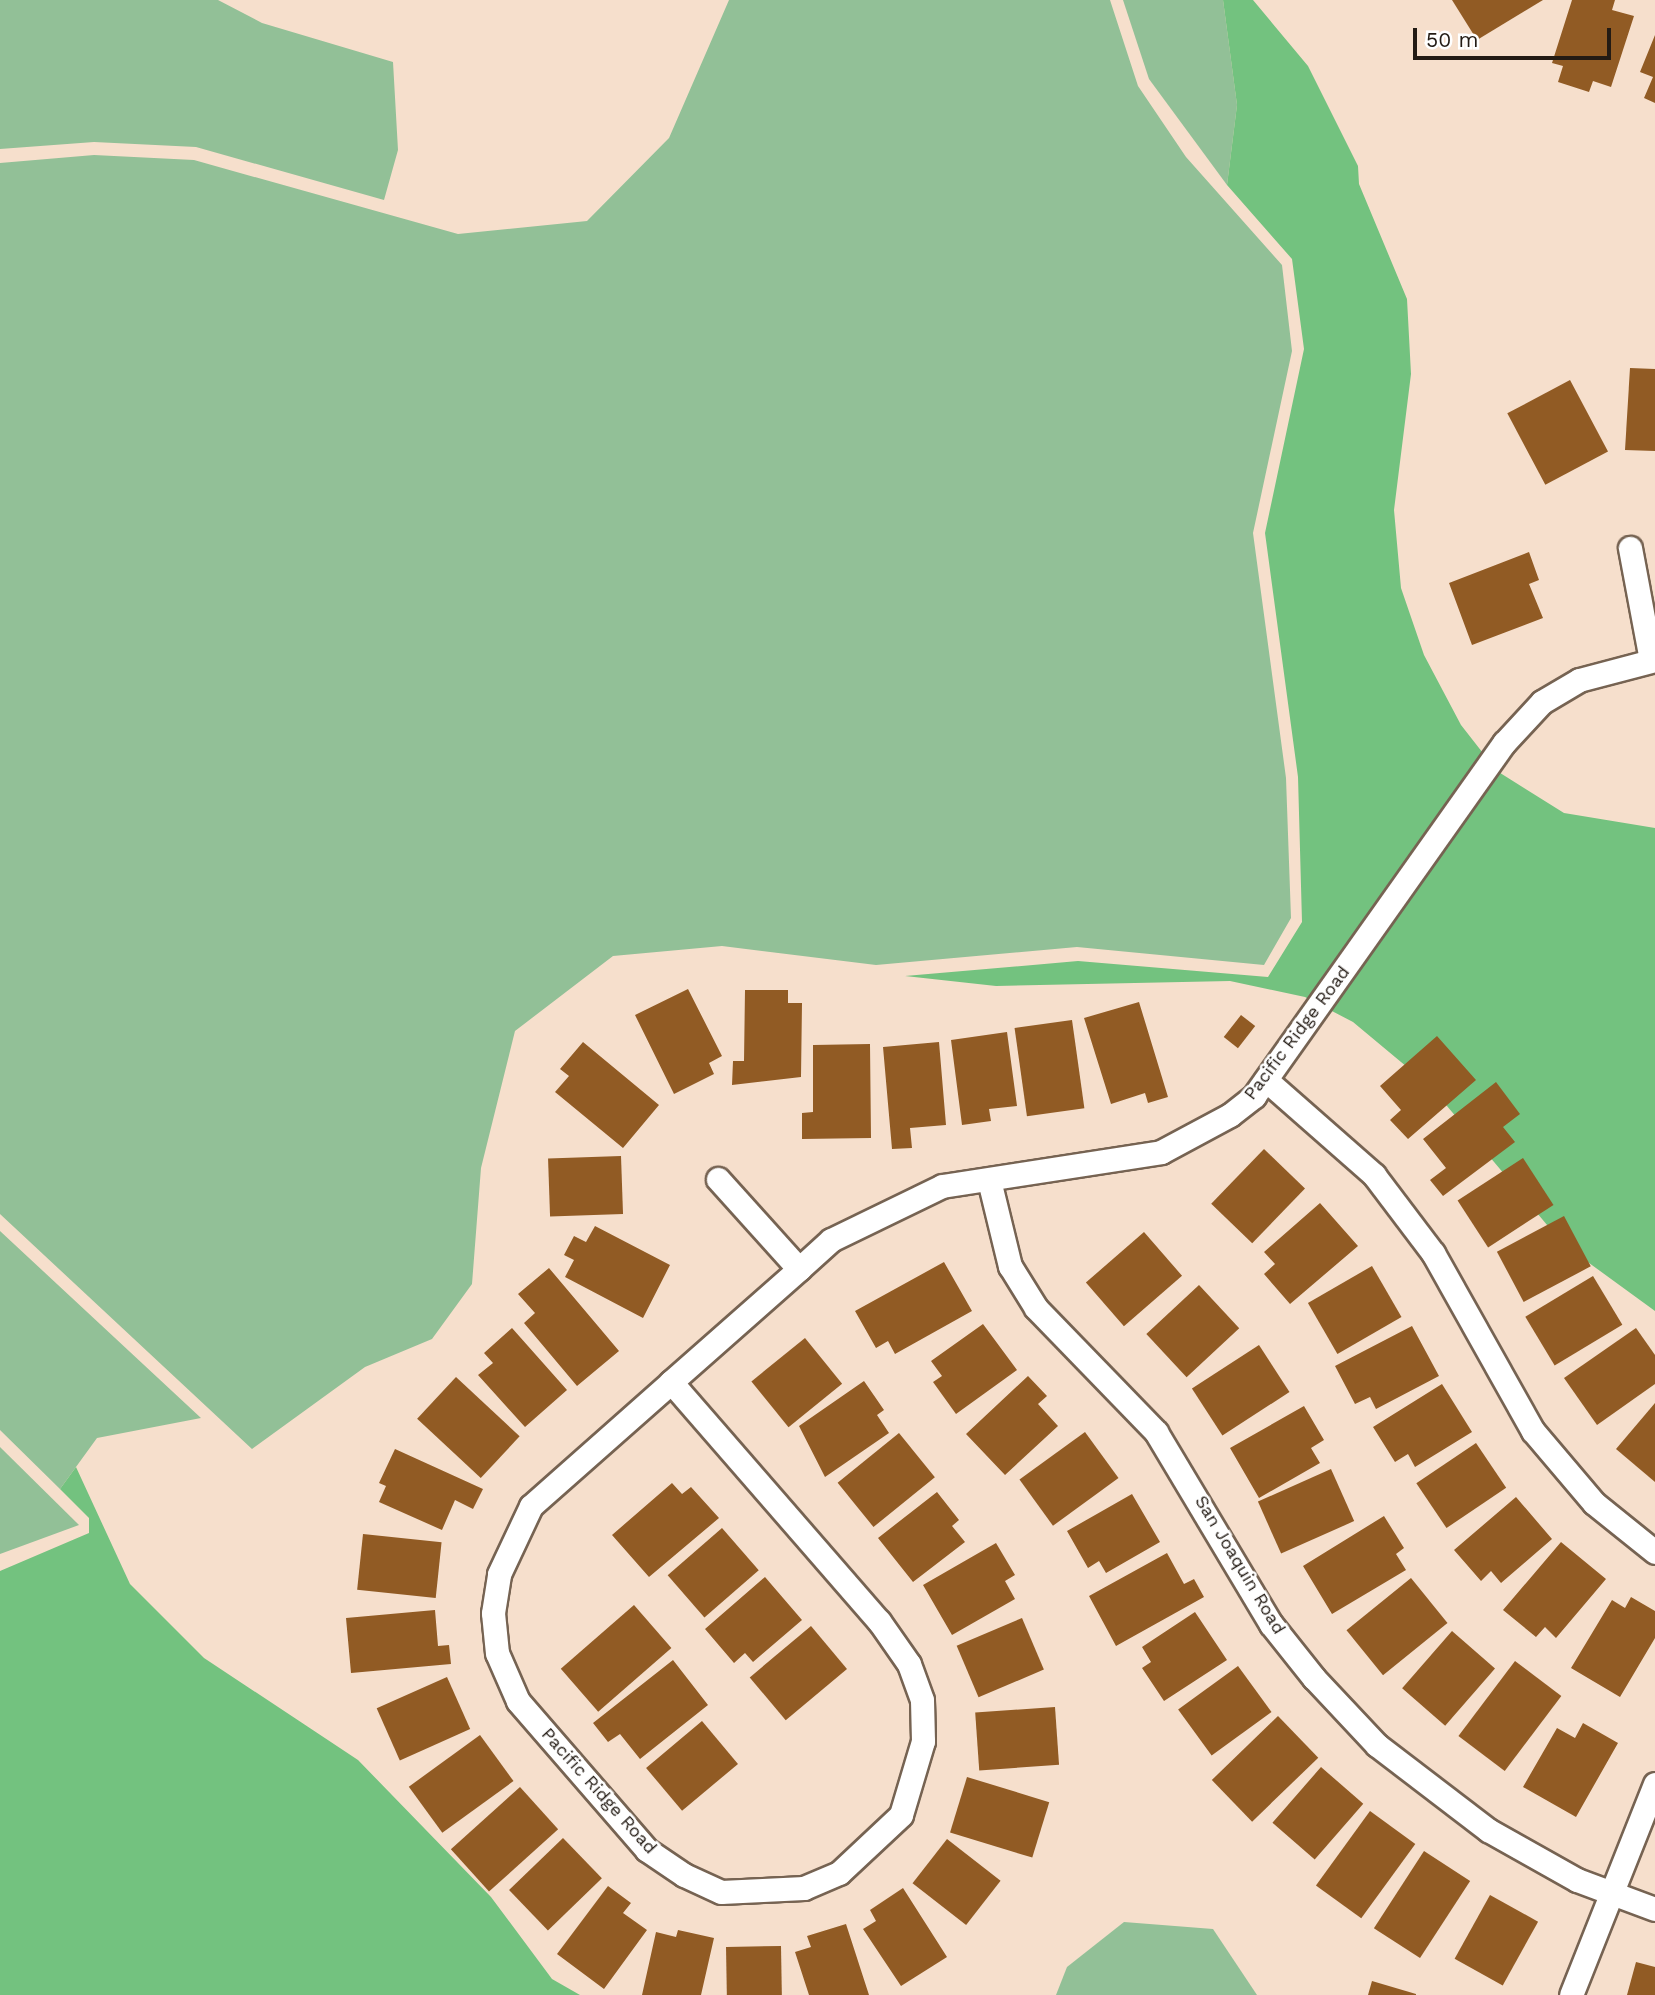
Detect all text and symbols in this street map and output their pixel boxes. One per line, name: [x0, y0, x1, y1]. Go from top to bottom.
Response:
scale bar: [1417, 14, 1615, 58]
text: 50 m: [1426, 27, 1478, 52]
street label: Pacific Ridge Road: [1240, 962, 1354, 1104]
street label: San Joaquin Road: [1190, 1492, 1290, 1638]
street label: Pacific Ridge Road: [537, 1724, 661, 1858]

